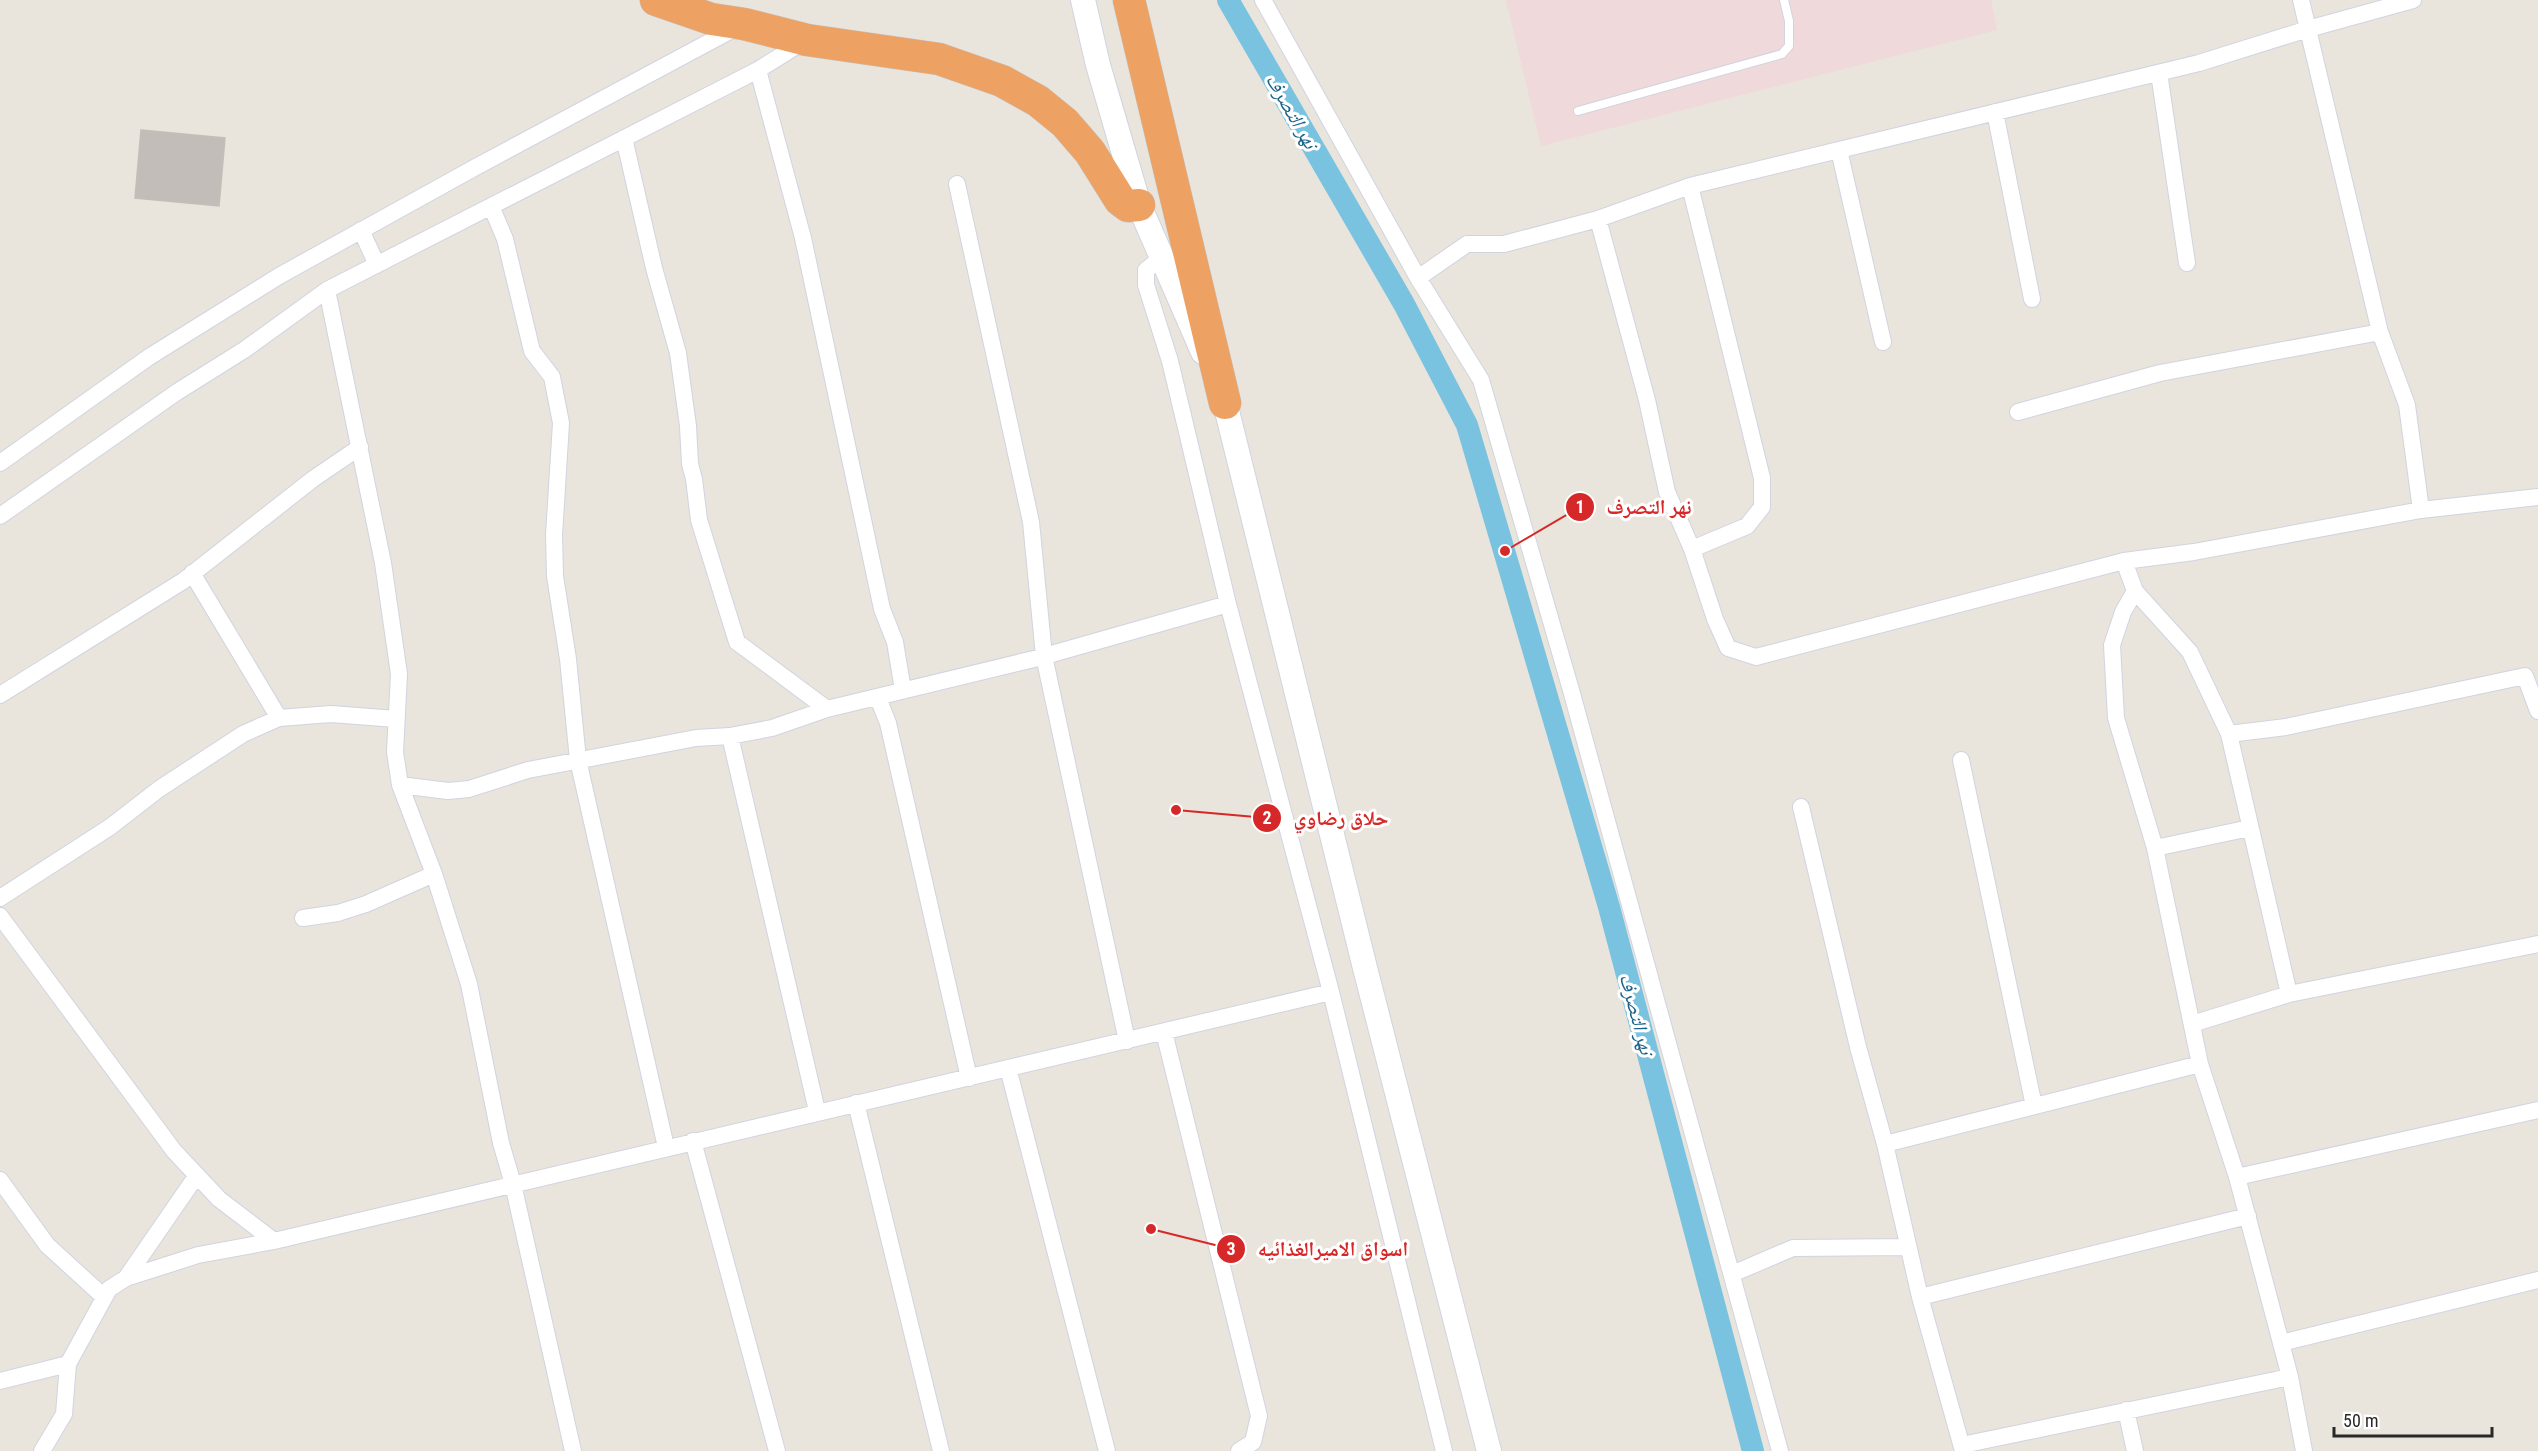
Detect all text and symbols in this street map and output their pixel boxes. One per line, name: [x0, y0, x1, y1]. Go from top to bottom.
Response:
water label: نهر التصرف: [1261, 69, 1324, 155]
callout: نهر التصرف: [1565, 488, 1704, 526]
text: نهر التصرف: [1607, 495, 1691, 519]
text: 1: [1575, 496, 1585, 517]
callout: حلاق رضاوي: [1252, 799, 1401, 837]
text: حلاق رضاوي: [1293, 806, 1389, 834]
text: 2: [1262, 807, 1272, 828]
water label: نهر التصرف: [1615, 971, 1660, 1060]
callout: اسواق الاميرالغذائيه: [1216, 1230, 1420, 1268]
text: اسواق الاميرالغذائيه: [1258, 1237, 1408, 1261]
text: 3: [1226, 1238, 1236, 1259]
scale bar: [2334, 1400, 2492, 1438]
text: 50 m: [2343, 1410, 2378, 1431]

